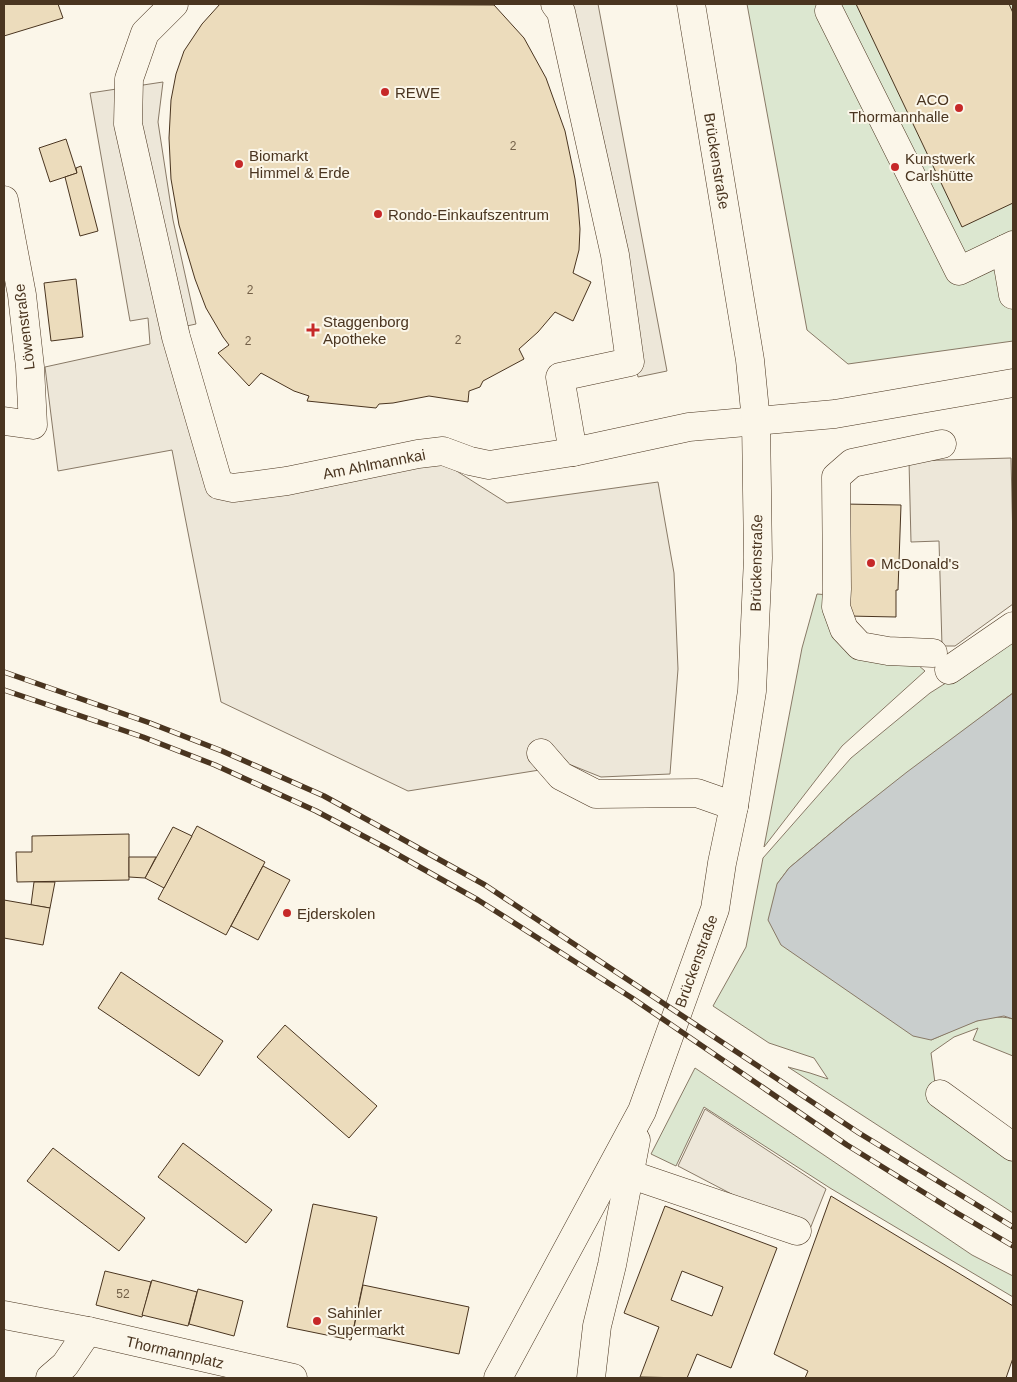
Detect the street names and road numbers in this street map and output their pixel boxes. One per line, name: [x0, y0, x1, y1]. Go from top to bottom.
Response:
street label: Brückenstraße: [701, 111, 733, 211]
street label: Löwenstraße: [10, 283, 38, 371]
street label: Am Ahlmannkai: [321, 446, 427, 482]
street label: Brückenstraße: [747, 514, 765, 612]
street label: Brückenstraße: [671, 912, 721, 1010]
street label: Thormannplatz: [124, 1332, 226, 1372]

